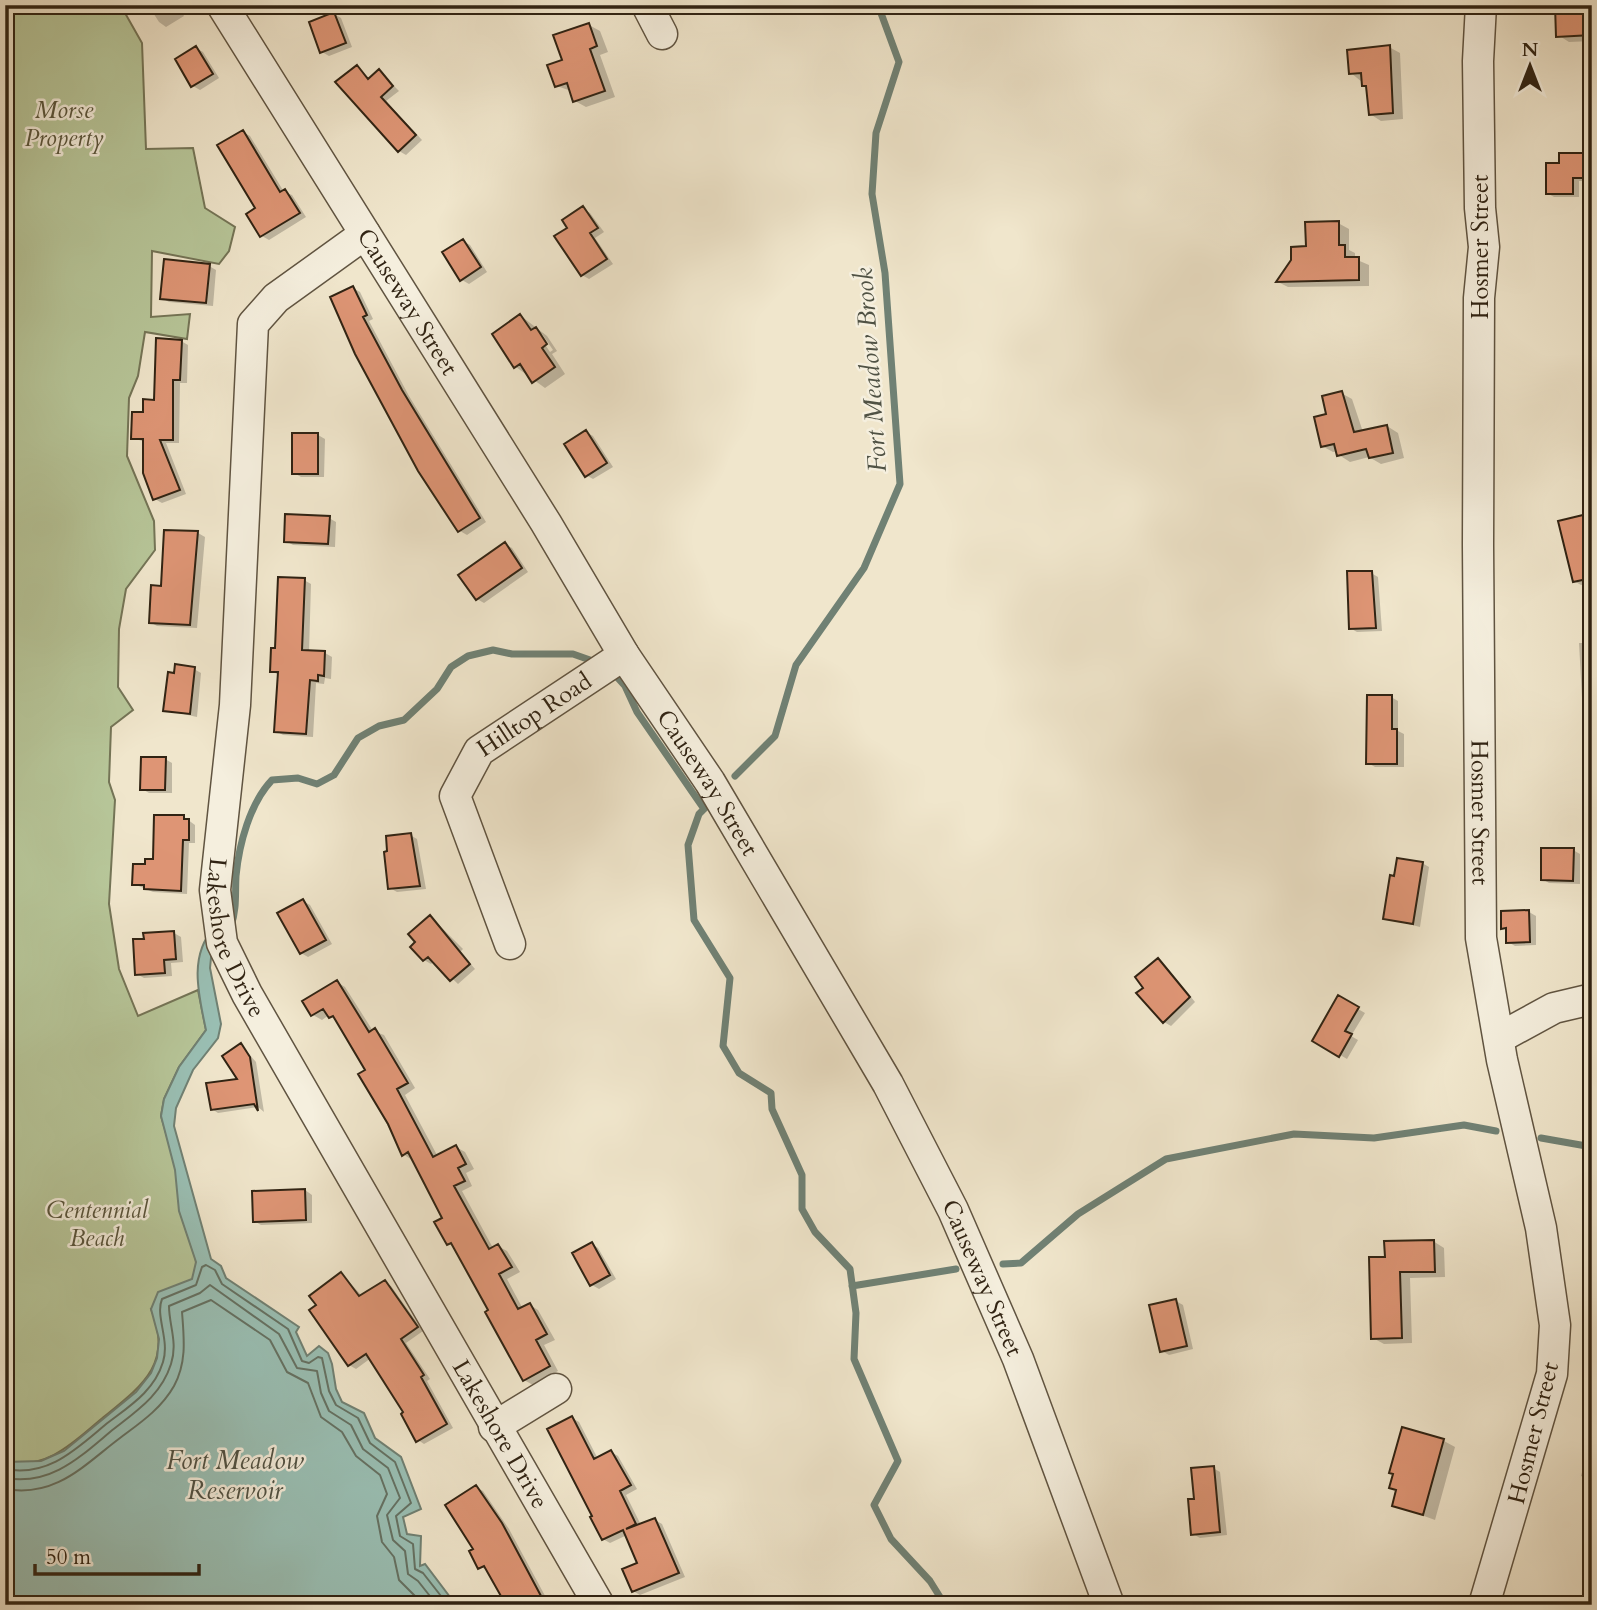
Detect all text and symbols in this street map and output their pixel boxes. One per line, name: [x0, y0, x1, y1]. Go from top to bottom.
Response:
north arrow: [1496, 32, 1566, 102]
text: N: [1522, 37, 1539, 63]
park label: Morse Property: [24, 94, 104, 155]
street label: Hosmer Street: [1464, 174, 1497, 320]
street label: Causeway Street: [349, 222, 466, 382]
water label: Fort Meadow Brook: [846, 266, 895, 473]
street label: Hilltop Road: [470, 665, 599, 765]
street label: Causeway Street: [649, 703, 766, 863]
street label: Hosmer Street: [1462, 740, 1497, 886]
street label: Lakeshore Drive: [198, 856, 273, 1024]
park label: Centennial Beach: [46, 1194, 149, 1255]
street label: Causeway Street: [933, 1194, 1031, 1362]
street label: Lakeshore Drive: [444, 1354, 556, 1515]
street label: Hosmer Street: [1500, 1358, 1567, 1508]
water label: Fort Meadow Reservoir: [166, 1443, 305, 1508]
scale bar: [35, 1533, 200, 1577]
text: 50 m: [46, 1543, 91, 1572]

